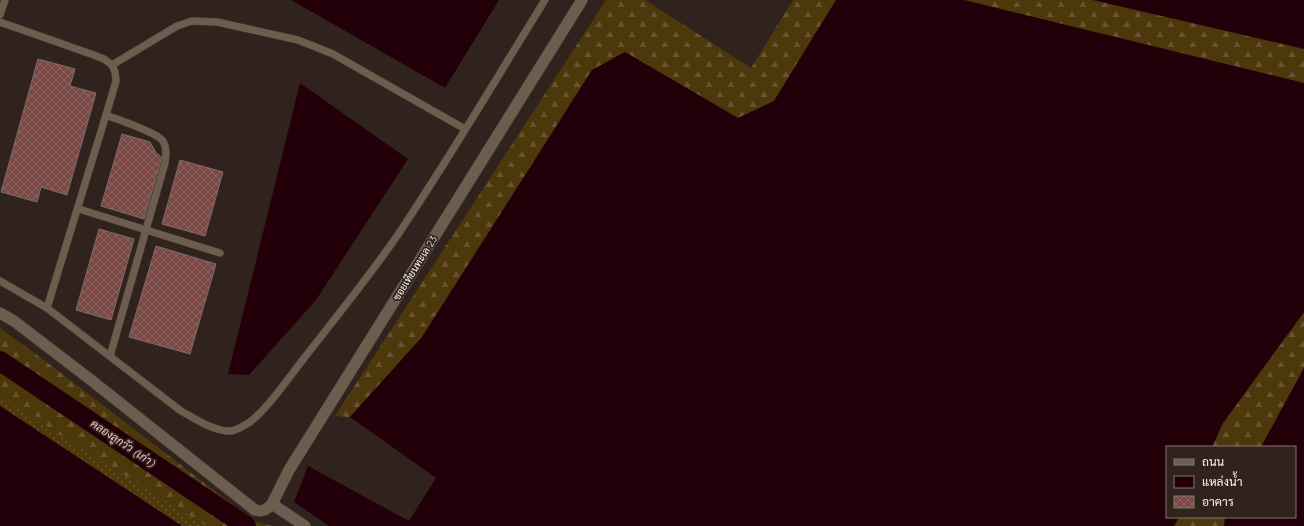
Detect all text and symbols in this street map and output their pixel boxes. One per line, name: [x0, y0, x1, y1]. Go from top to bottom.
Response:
street label: ซอยเทียนทะเล 23: [390, 233, 440, 303]
water label: คลองลูกวัว (เก่า): [88, 416, 159, 471]
legend: [1166, 446, 1296, 518]
text: ถนน: [1202, 454, 1225, 469]
text: แหล่งน้ำ: [1202, 471, 1242, 489]
text: อาคาร: [1202, 494, 1234, 509]

